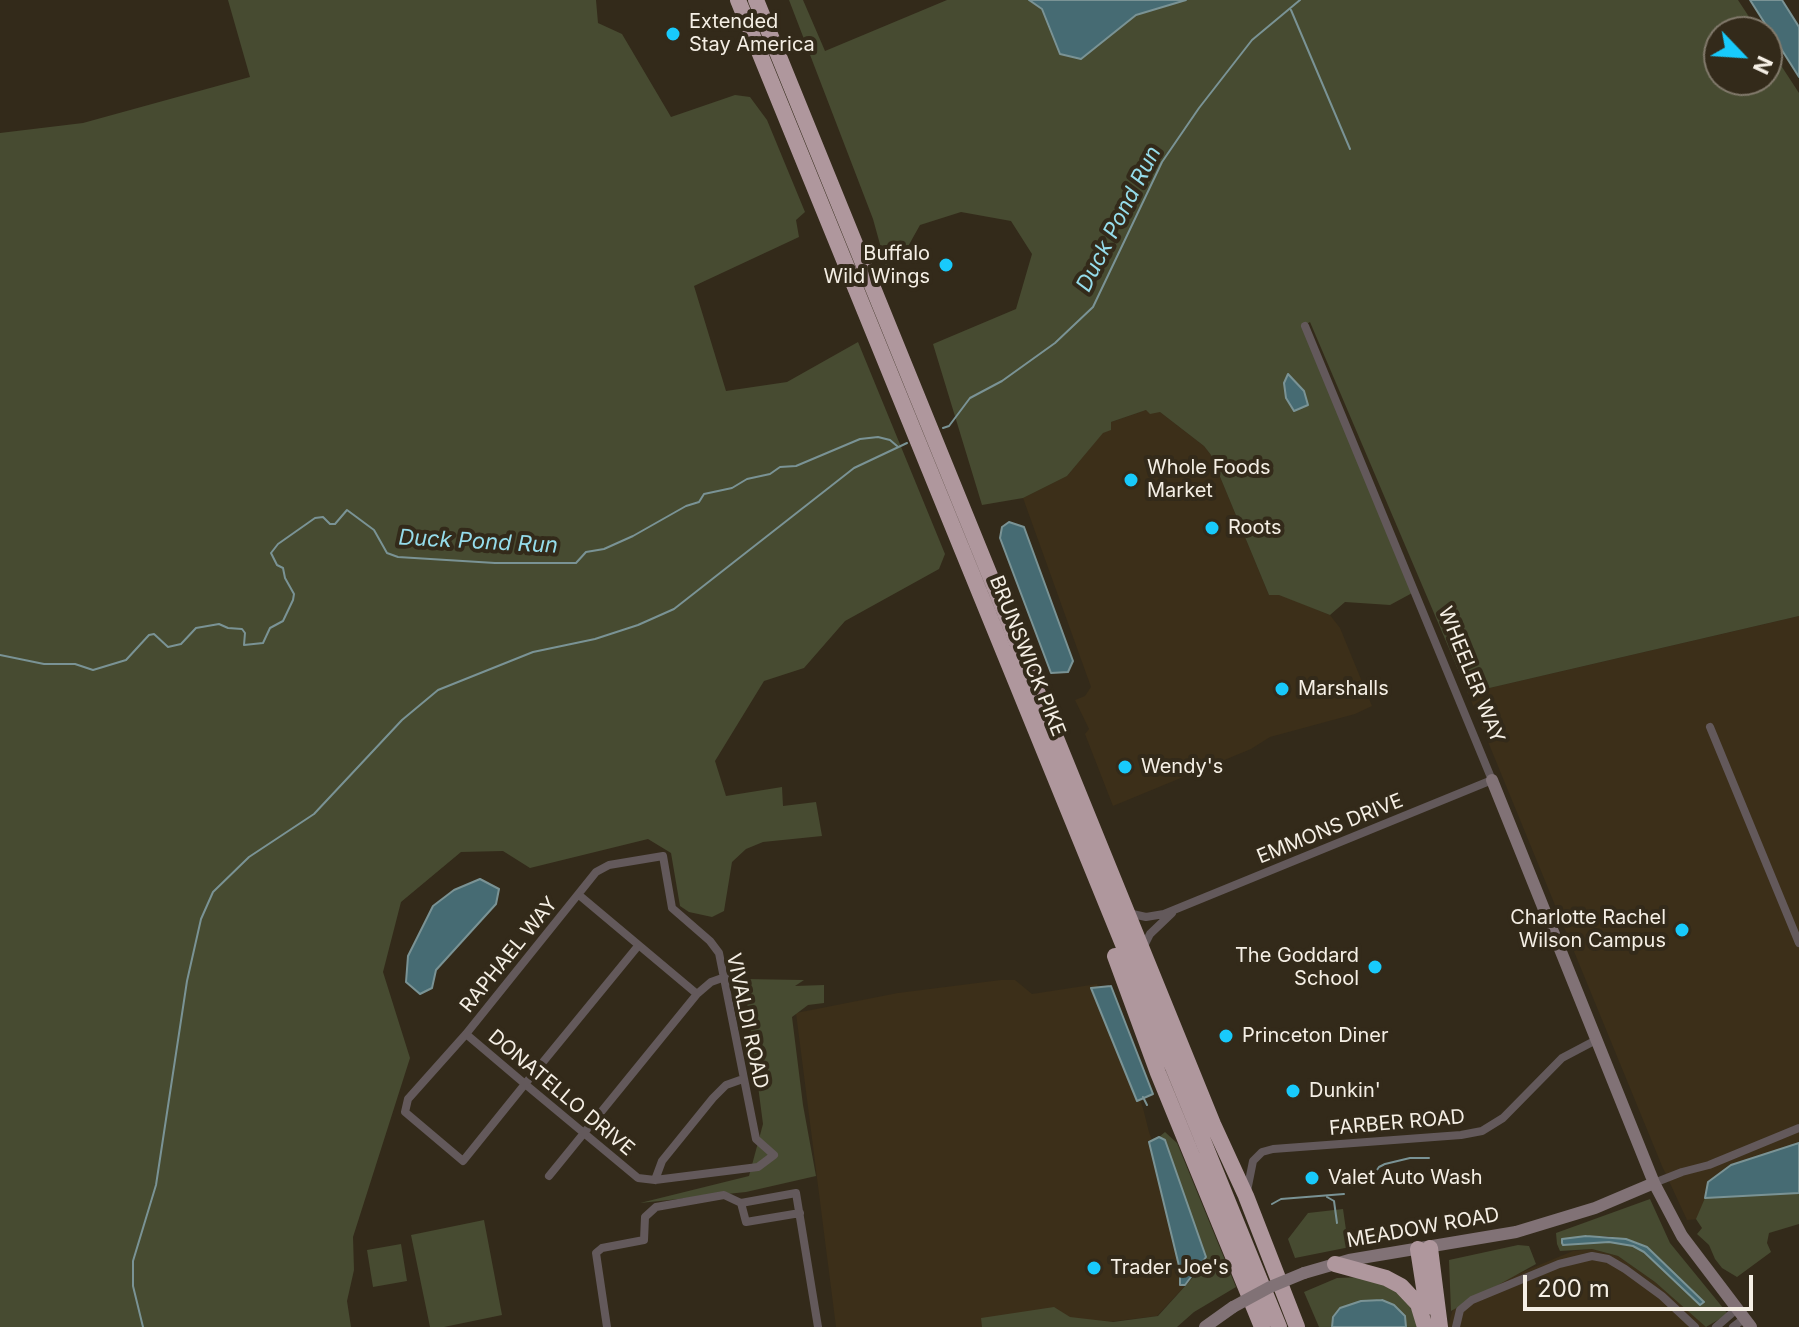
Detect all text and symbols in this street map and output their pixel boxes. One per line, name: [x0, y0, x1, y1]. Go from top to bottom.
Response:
place label: Extended Stay America: [689, 10, 815, 57]
north arrow: [1703, 16, 1783, 96]
marker: Extended Stay America: [664, 25, 682, 43]
text: N: [1748, 52, 1778, 78]
water label: Duck Pond Run: [1071, 142, 1167, 296]
place label: Buffalo Wild Wings: [824, 242, 930, 289]
marker: Buffalo Wild Wings: [937, 256, 955, 274]
place label: Whole Foods Market: [1147, 456, 1270, 503]
marker: Whole Foods Market: [1122, 471, 1140, 489]
place label: Roots: [1228, 516, 1281, 540]
marker: Roots: [1203, 519, 1221, 537]
water label: Duck Pond Run: [398, 525, 558, 559]
street label: BRUNSWICK PIKE: [984, 572, 1070, 740]
street label: WHEELER WAY: [1433, 603, 1509, 747]
place label: Marshalls: [1298, 677, 1389, 701]
marker: Marshalls: [1273, 680, 1291, 698]
place label: Wendy's: [1141, 755, 1223, 779]
marker: Wendy's: [1116, 758, 1134, 776]
street label: EMMONS DRIVE: [1253, 789, 1407, 869]
street label: RAPHAEL WAY: [455, 892, 563, 1018]
place label: Charlotte Rachel Wilson Campus: [1510, 906, 1666, 953]
marker: Charlotte Rachel Wilson Campus: [1673, 921, 1691, 939]
place label: The Goddard School: [1235, 944, 1359, 991]
street label: VIVALDI ROAD: [721, 951, 773, 1091]
marker: The Goddard School: [1366, 958, 1384, 976]
place label: Princeton Diner: [1242, 1024, 1388, 1048]
street label: DONATELLO DRIVE: [483, 1025, 639, 1161]
marker: Princeton Diner: [1217, 1027, 1235, 1045]
place label: Dunkin': [1309, 1079, 1381, 1103]
marker: Dunkin': [1284, 1082, 1302, 1100]
street label: FARBER ROAD: [1328, 1105, 1466, 1141]
place label: Valet Auto Wash: [1328, 1166, 1483, 1190]
marker: Valet Auto Wash: [1303, 1169, 1321, 1187]
street label: MEADOW ROAD: [1345, 1203, 1501, 1253]
place label: Trader Joe's: [1110, 1256, 1229, 1280]
marker: Trader Joe's: [1085, 1259, 1103, 1277]
scale bar: [1527, 1259, 1757, 1309]
text: 200 m: [1537, 1274, 1610, 1303]

